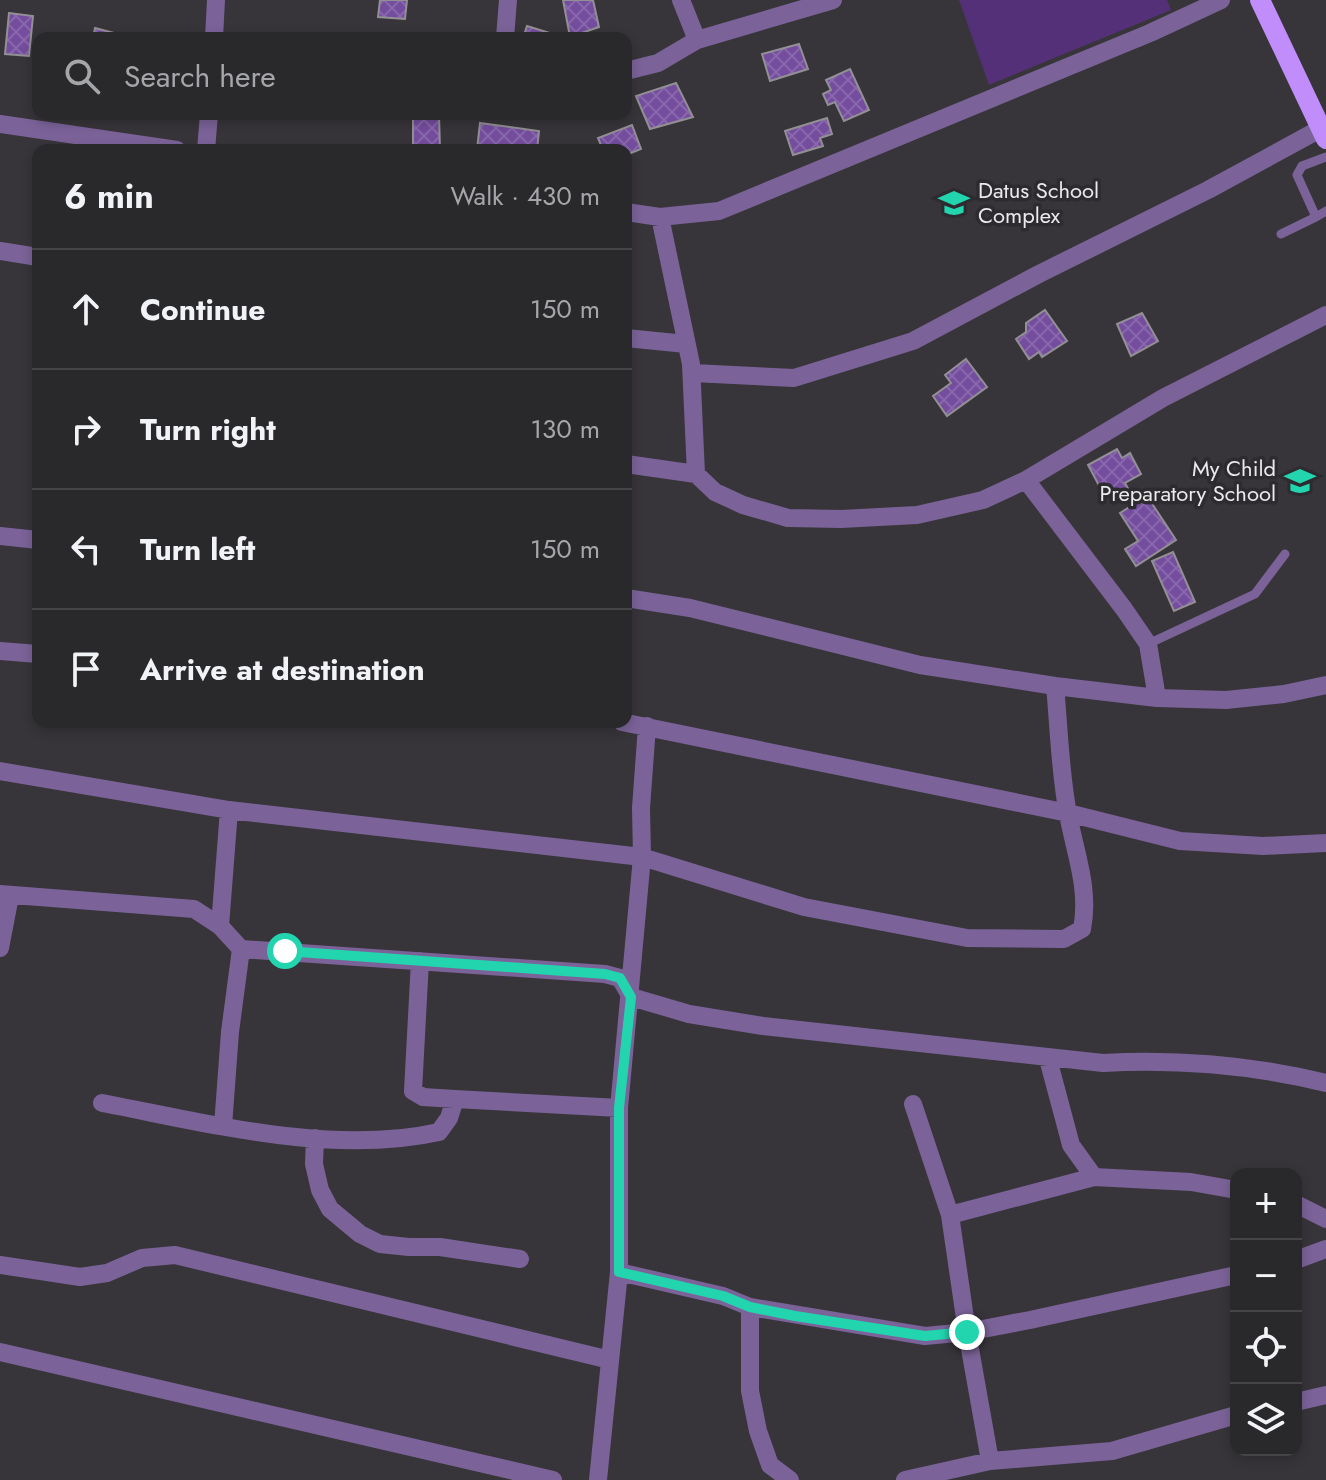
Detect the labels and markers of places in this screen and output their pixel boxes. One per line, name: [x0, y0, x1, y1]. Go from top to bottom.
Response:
place label: Datus School Complex: [978, 174, 1099, 231]
school or university icon: Datus School Complex: [937, 186, 971, 220]
place label: My Child Preparatory School: [1100, 452, 1276, 509]
school or university icon: My Child Preparatory School: [1283, 464, 1317, 498]

